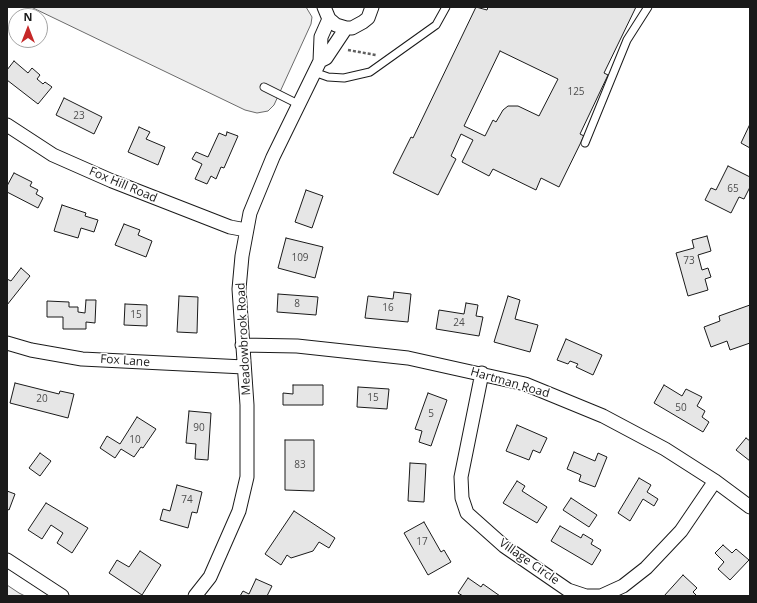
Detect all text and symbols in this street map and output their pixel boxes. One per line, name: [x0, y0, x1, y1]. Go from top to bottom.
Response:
north arrow: [8, 8, 48, 48]
text: N: [24, 9, 32, 24]
house number: 125: [567, 86, 585, 98]
house number: 23: [73, 110, 85, 122]
street label: Fox Hill Road: [87, 164, 159, 206]
house number: 65: [727, 183, 739, 195]
house number: 109: [291, 252, 309, 264]
house number: 73: [683, 255, 695, 267]
street label: Meadowbrook Road: [234, 282, 254, 396]
house number: 8: [294, 298, 300, 310]
house number: 16: [382, 302, 394, 314]
house number: 15: [130, 309, 142, 321]
house number: 24: [453, 317, 465, 329]
street label: Fox Lane: [100, 352, 150, 370]
street label: Hartman Road: [469, 365, 551, 401]
house number: 15: [367, 392, 379, 404]
house number: 20: [36, 393, 48, 405]
house number: 50: [675, 402, 687, 414]
house number: 5: [428, 408, 434, 420]
house number: 90: [193, 422, 205, 434]
house number: 10: [129, 434, 141, 446]
house number: 83: [294, 459, 306, 471]
house number: 74: [181, 494, 193, 506]
house number: 17: [416, 536, 428, 548]
street label: Village Circle: [496, 536, 562, 588]

